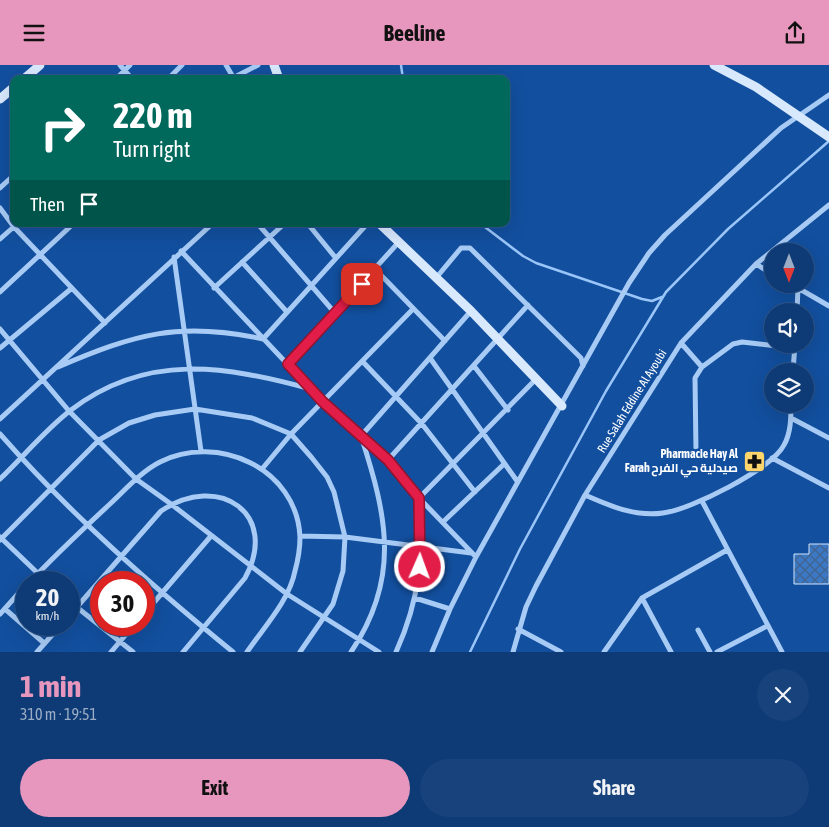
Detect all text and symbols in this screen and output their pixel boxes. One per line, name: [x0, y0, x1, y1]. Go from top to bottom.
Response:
icon: menu: [20, 19, 48, 47]
icon: share: [781, 19, 809, 47]
text: Beeline: [384, 20, 445, 46]
icon: right: [30, 95, 95, 160]
text: 220 m: [113, 95, 192, 135]
text: Turn right: [113, 136, 190, 162]
icon: arrive: [75, 190, 103, 218]
text: Then: [30, 193, 65, 215]
north arrow: [764, 243, 814, 293]
map controls: [764, 243, 814, 413]
pin: [341, 263, 383, 305]
icon: arrive: [348, 270, 376, 298]
button: sound: [764, 303, 814, 353]
street label: Rue Salah Eddine Al Ayoubi: [594, 347, 670, 455]
button: layers: [764, 363, 814, 413]
place label: Pharmacie Hay Al Farah صيدلية حي الفرح: [625, 447, 739, 478]
pharmacy icon: Pharmacie Hay Al Farah صيدلية حي الفرح: [742, 449, 766, 473]
position arrow: [393, 540, 445, 592]
speed limit sign: 30: [90, 571, 155, 636]
text: 20: [36, 583, 59, 611]
text: km/h: [36, 609, 59, 623]
text: 1 min: [20, 669, 81, 703]
button: close: [757, 669, 809, 721]
text: 310 m · 19:51: [20, 705, 97, 723]
button: Exit: [20, 759, 410, 817]
button: Share: [420, 759, 809, 817]

